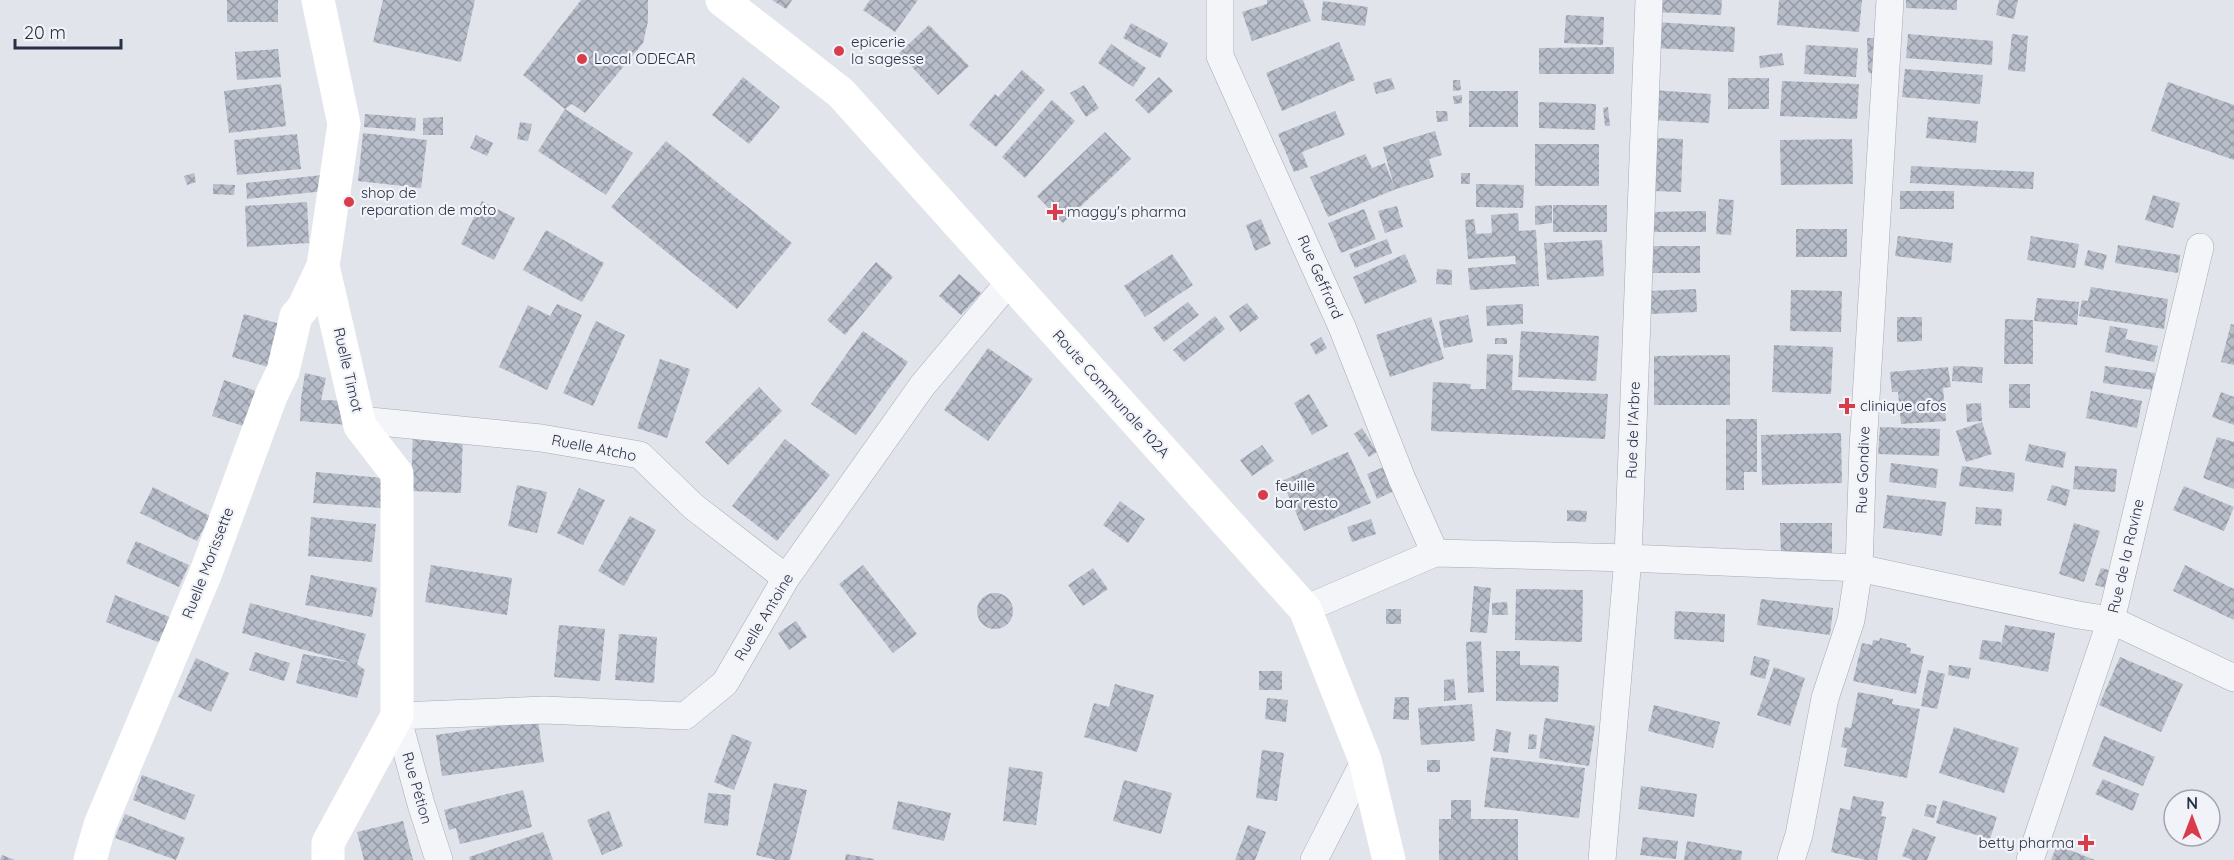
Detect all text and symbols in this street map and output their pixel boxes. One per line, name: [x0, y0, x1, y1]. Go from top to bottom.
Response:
scale bar: [15, 12, 122, 50]
text: 20 m: [24, 21, 66, 44]
place label: epicerie la sagesse: [851, 32, 924, 68]
marker: epicerie la sagesse: [832, 44, 846, 58]
place label: Local ODECAR: [594, 49, 696, 68]
marker: Local ODECAR: [575, 52, 589, 66]
place label: shop de reparation de moto: [361, 183, 496, 219]
marker: shop de reparation de moto: [342, 195, 356, 209]
place label: maggy's pharma: [1067, 202, 1186, 221]
marker: maggy's pharma: [1048, 205, 1062, 219]
street label: Rue Geffrard: [1293, 232, 1347, 322]
street label: Ruelle Timot: [330, 326, 367, 414]
street label: Route Communale 102A: [1049, 326, 1174, 462]
street label: Rue de l'Arbre: [1621, 381, 1644, 479]
place label: clinique afos: [1860, 396, 1947, 415]
marker: clinique afos: [1838, 397, 1856, 415]
street label: Rue Gondive: [1851, 426, 1874, 514]
street label: Ruelle Atcho: [550, 430, 638, 465]
place label: feuille bar resto: [1275, 476, 1338, 512]
marker: feuille bar resto: [1256, 488, 1270, 502]
street label: Rue de la Ravine: [2103, 497, 2148, 615]
street label: Ruelle Morissette: [178, 504, 238, 621]
street label: Ruelle Antoine: [730, 569, 797, 664]
street label: Rue Pétion: [398, 750, 437, 826]
north arrow: [2162, 788, 2222, 848]
text: N: [2186, 793, 2198, 813]
place label: betty pharma: [1978, 833, 2074, 852]
marker: betty pharma: [2079, 836, 2093, 850]

